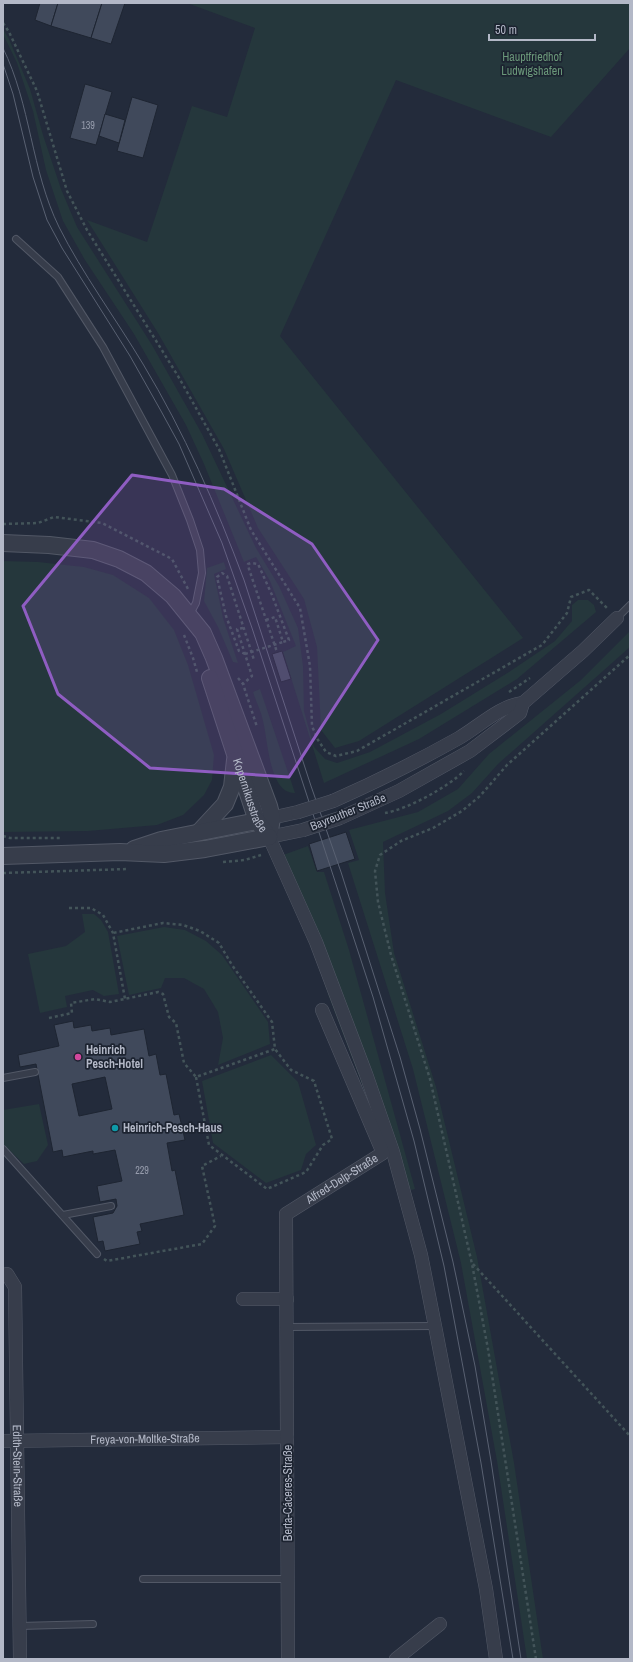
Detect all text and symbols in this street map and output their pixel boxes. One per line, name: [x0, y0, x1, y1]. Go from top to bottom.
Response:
scale bar: [489, 16, 595, 42]
text: 50 m: [495, 22, 517, 38]
park label: Hauptfriedhof Ludwigshafen: [501, 49, 563, 79]
house number: 139: [81, 119, 95, 132]
street label: Kopernikusstraße: [229, 756, 271, 836]
street label: Bayreuther Straße: [308, 790, 388, 834]
place label: Heinrich Pesch-Hotel: [86, 1042, 143, 1072]
marker: Heinrich Pesch-Hotel: [73, 1052, 83, 1062]
place label: Heinrich-Pesch-Haus: [123, 1120, 223, 1136]
marker: Heinrich-Pesch-Haus: [110, 1123, 120, 1133]
street label: Alfred-Delp-Straße: [302, 1150, 381, 1208]
house number: 229: [135, 1164, 149, 1177]
street label: Edith-Stein-Straße: [9, 1424, 26, 1507]
street label: Freya-von-Moltke-Straße: [90, 1430, 200, 1448]
street label: Berta-Cáceres-Straße: [280, 1445, 296, 1541]

